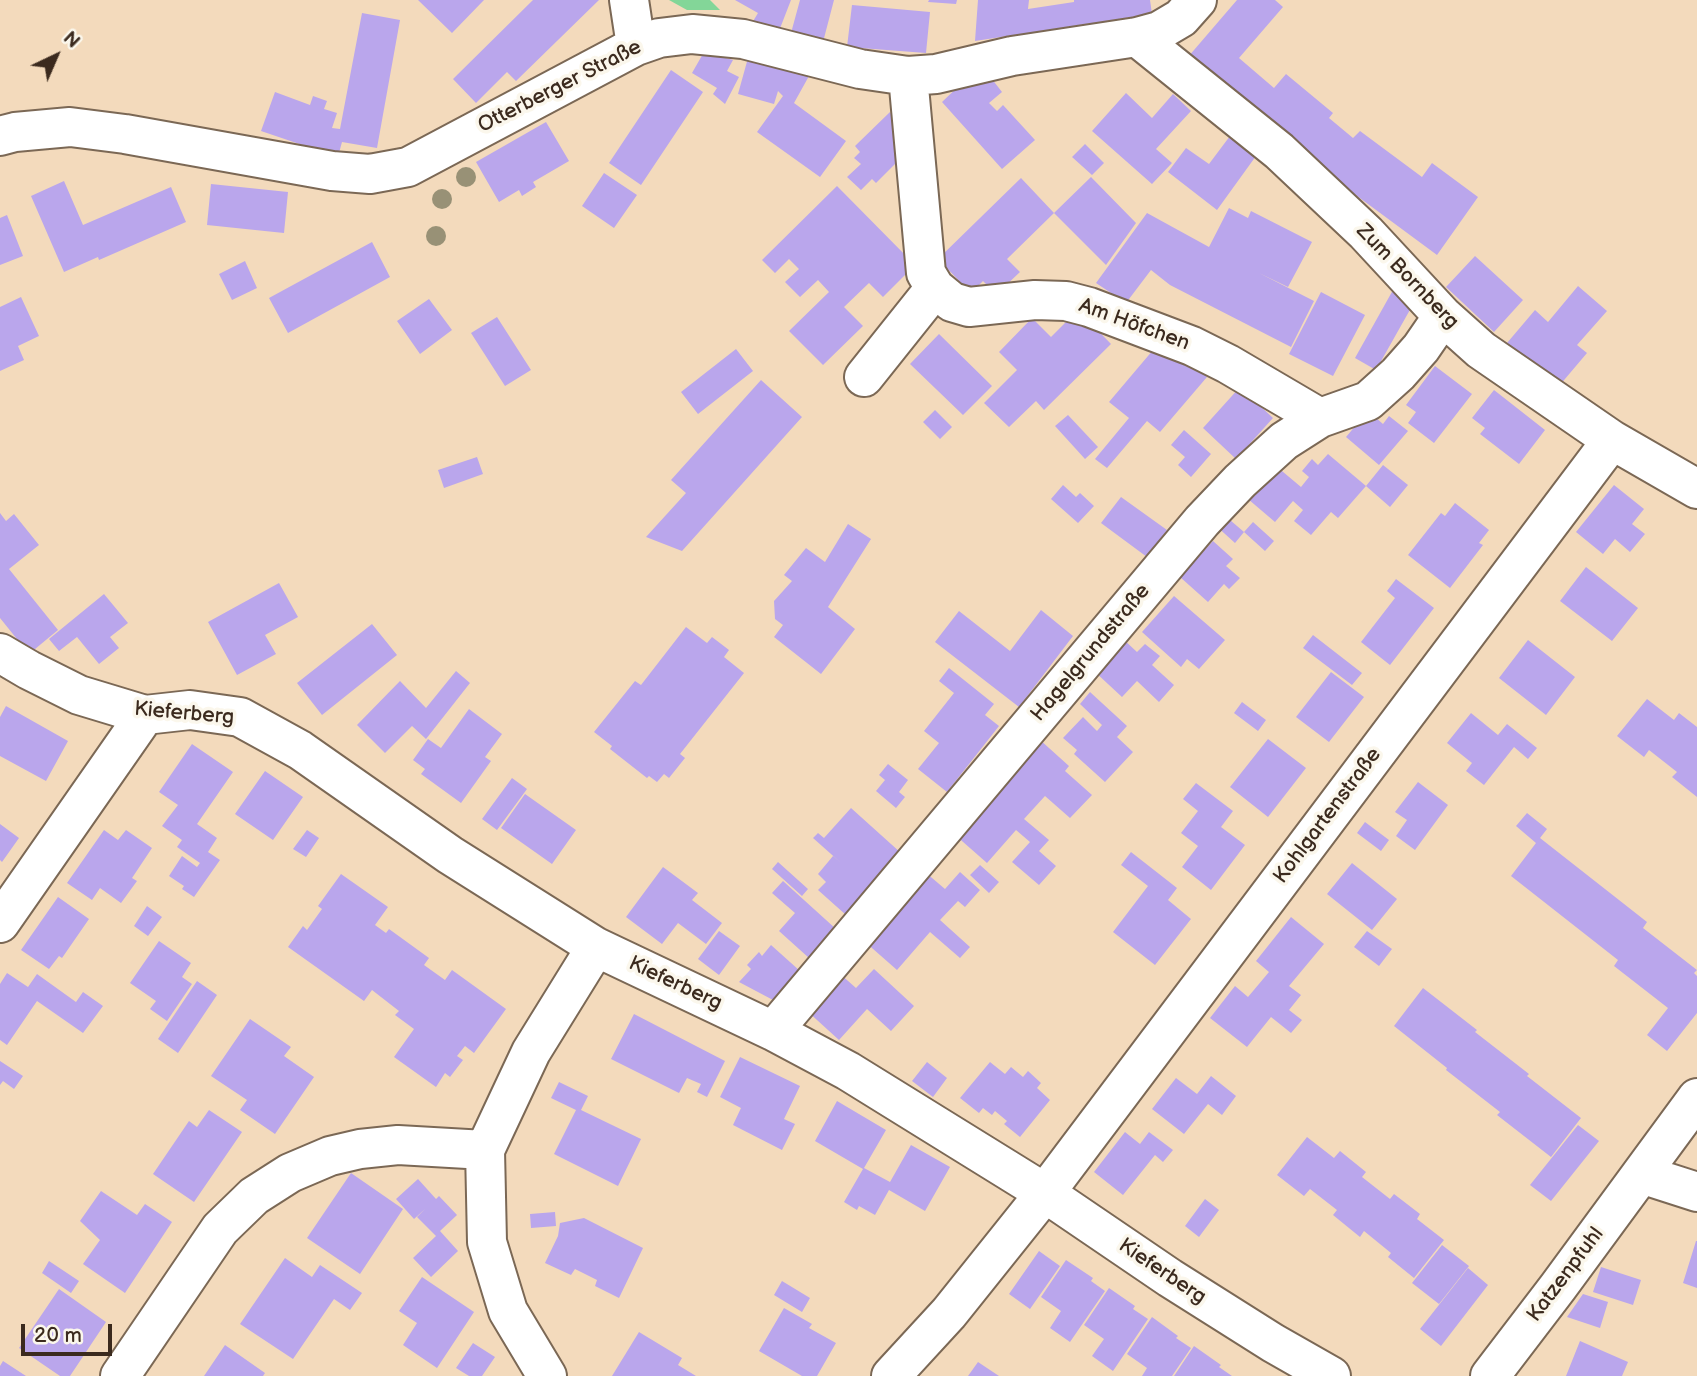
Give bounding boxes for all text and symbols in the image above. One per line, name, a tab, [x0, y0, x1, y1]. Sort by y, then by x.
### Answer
north arrow	[21, 21, 91, 91]
text: N	[58, 27, 84, 54]
street label: Otterberger Straße	[474, 35, 646, 139]
street label: Zum Bornberg	[1350, 219, 1464, 335]
street label: Am Höfchen	[1075, 293, 1193, 357]
street label: Hagelgrundstraße	[1026, 579, 1156, 727]
street label: Kieferberg	[133, 697, 235, 731]
street label: Kohlgartenstraße	[1269, 743, 1387, 889]
street label: Kieferberg	[624, 951, 726, 1017]
street label: Katzenpfuhl	[1522, 1223, 1610, 1327]
street label: Kieferberg	[1113, 1234, 1211, 1310]
scale bar	[24, 1310, 116, 1354]
text: 20 m	[34, 1323, 82, 1348]

